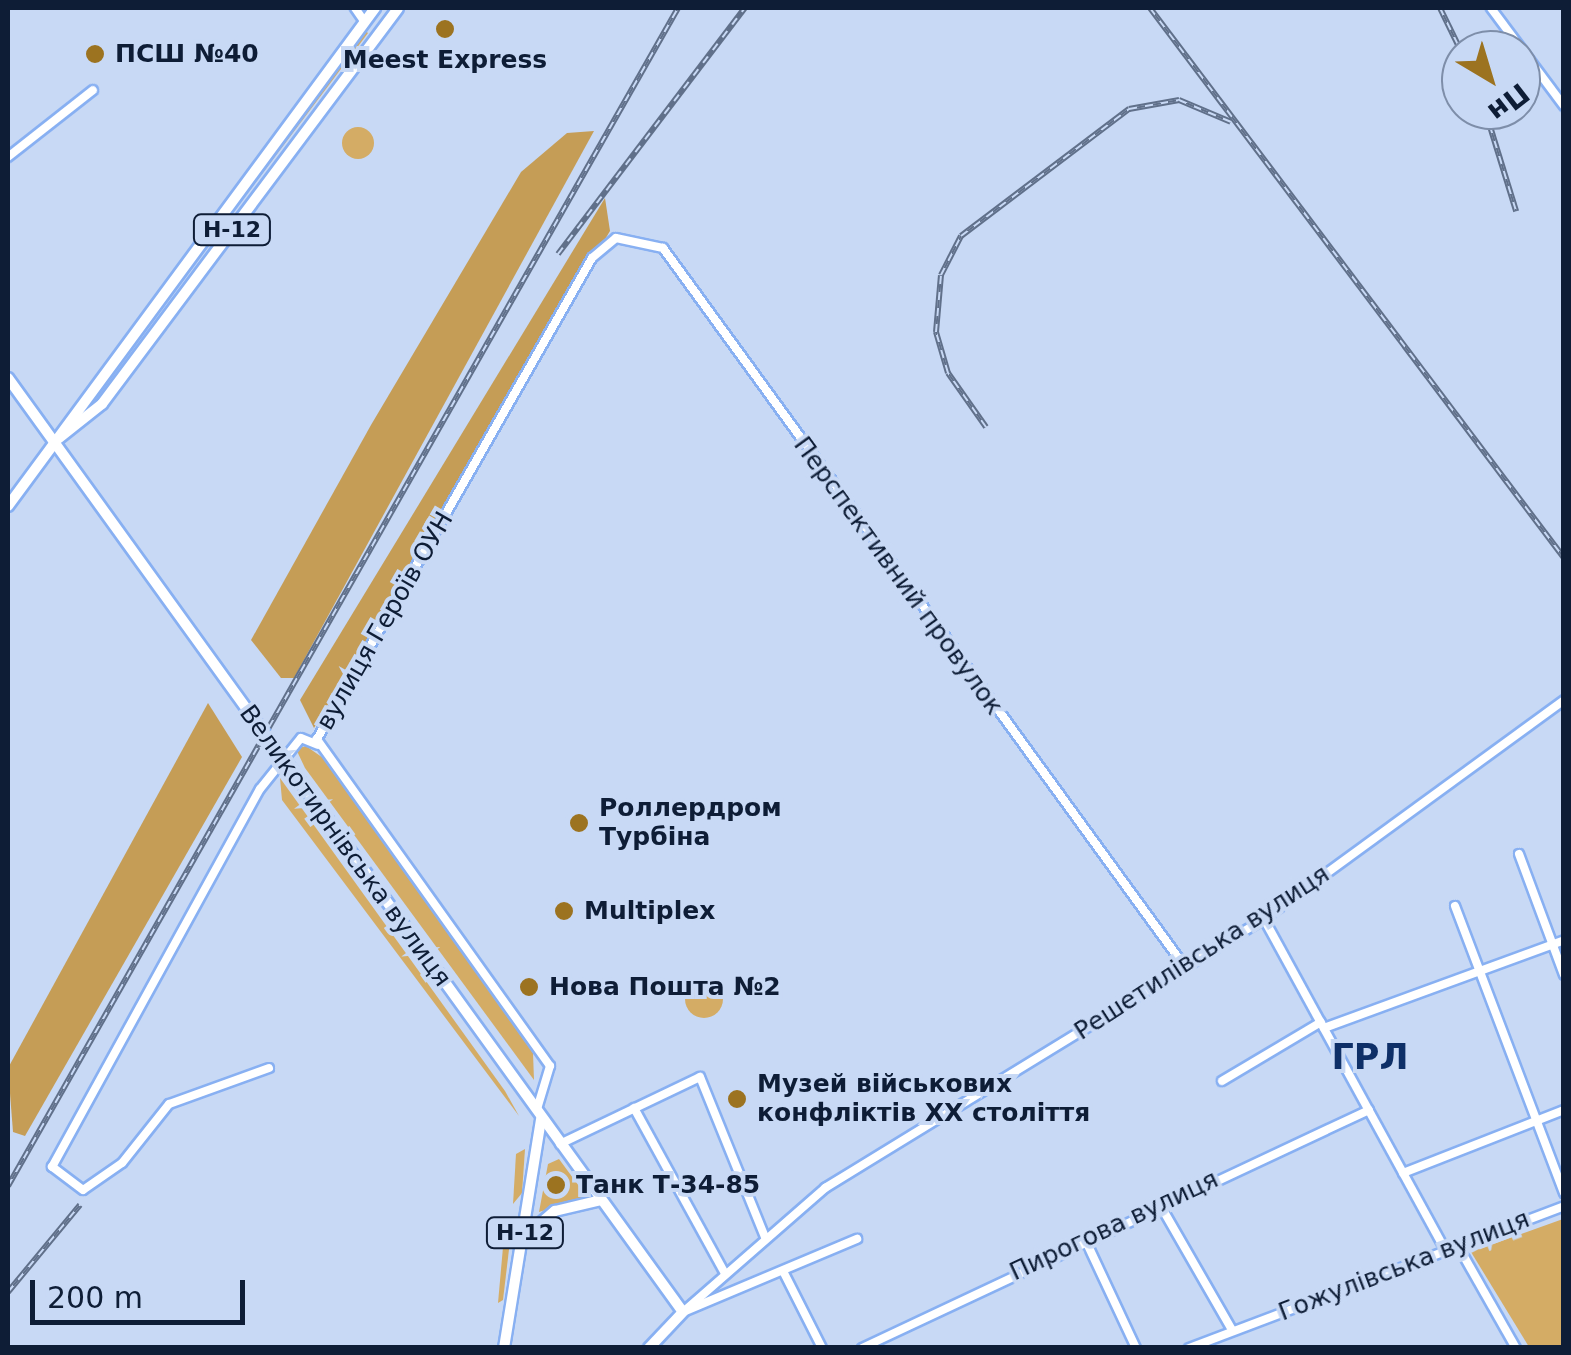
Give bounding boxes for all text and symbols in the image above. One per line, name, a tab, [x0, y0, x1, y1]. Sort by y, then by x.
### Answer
marker: Meest Express	[434, 18, 456, 40]
north arrow	[1441, 30, 1541, 130]
place label: ПСШ №40	[115, 39, 259, 69]
marker: ПСШ №40	[84, 43, 106, 65]
place label: Meest Express	[343, 45, 547, 75]
text: Пн	[1482, 76, 1536, 129]
road number: Н-12	[192, 213, 272, 247]
street label: Перспективний провулок	[787, 431, 1009, 721]
street label: вулиця Героїв ОУН	[310, 507, 460, 735]
street label: Великотирнівська вулиця	[233, 699, 457, 993]
place label: Роллердром Турбіна	[599, 794, 782, 853]
marker: Роллердром Турбіна	[568, 812, 590, 834]
street label: Решетилівська вулиця	[1069, 859, 1335, 1047]
place label: Multiplex	[584, 896, 715, 926]
marker: Multiplex	[553, 900, 575, 922]
place label: Нова Пошта №2	[549, 972, 781, 1002]
marker: Нова Пошта №2	[518, 976, 540, 998]
district label: ГРЛ	[1331, 1036, 1409, 1078]
place label: Музей військових конфліктів ХХ століття	[757, 1070, 1090, 1129]
marker: Музей військових конфліктів ХХ століття	[726, 1088, 748, 1110]
street label: Пирогова вулиця	[1005, 1165, 1223, 1287]
place label: Танк Т-34-85	[576, 1170, 760, 1200]
marker: Танк Т-34-85	[545, 1174, 567, 1196]
street label: Гожулівська вулиця	[1274, 1204, 1534, 1328]
road number: Н-12	[485, 1216, 565, 1250]
scale bar	[35, 1260, 250, 1322]
text: 200 m	[47, 1280, 143, 1315]

